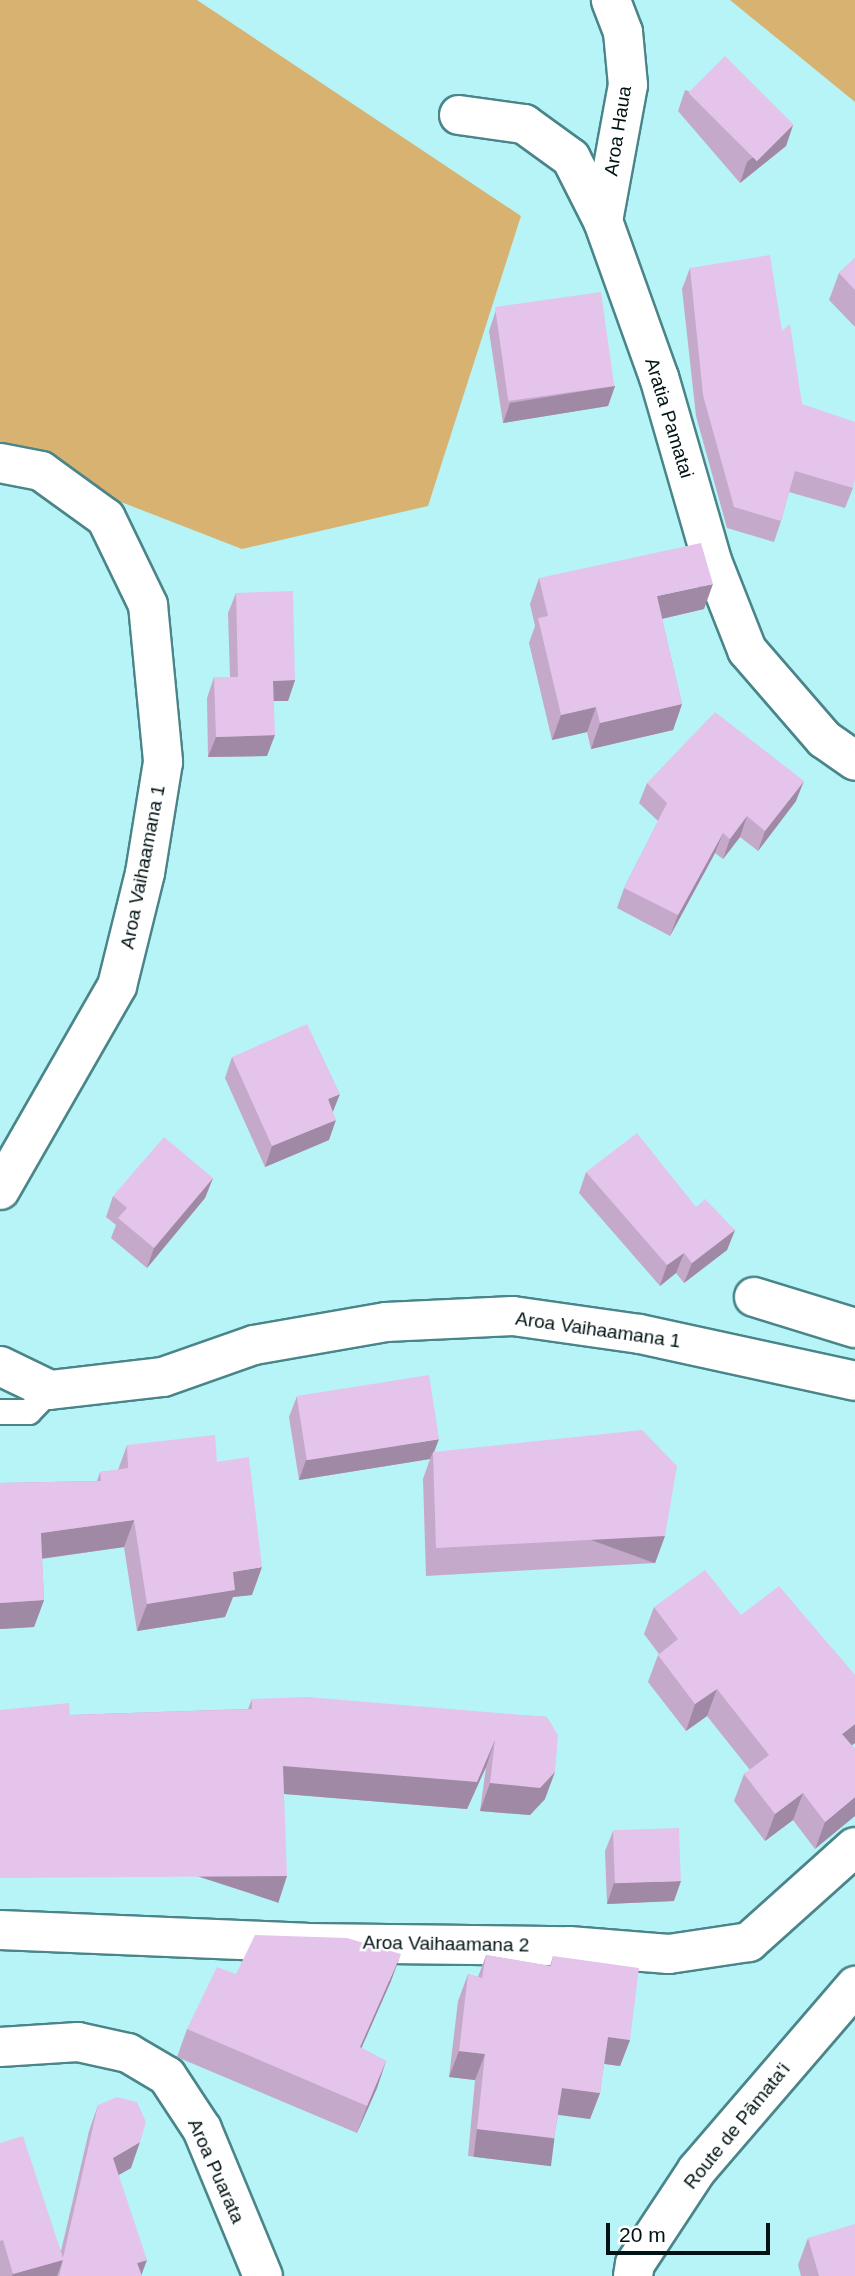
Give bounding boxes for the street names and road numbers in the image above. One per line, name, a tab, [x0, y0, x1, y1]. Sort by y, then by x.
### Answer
street label: Aroa Haua	[600, 84, 636, 178]
street label: Aratia Pamatai	[640, 355, 698, 481]
street label: Aroa Vaihaamana 1	[116, 783, 170, 951]
street label: Aroa Vaihaamana 1	[514, 1307, 682, 1353]
street label: Aroa Vaihaamana 2	[363, 1931, 529, 1957]
street label: Route de Pāmata'i	[679, 2058, 795, 2194]
street label: Aroa Puarata	[183, 2115, 249, 2227]

